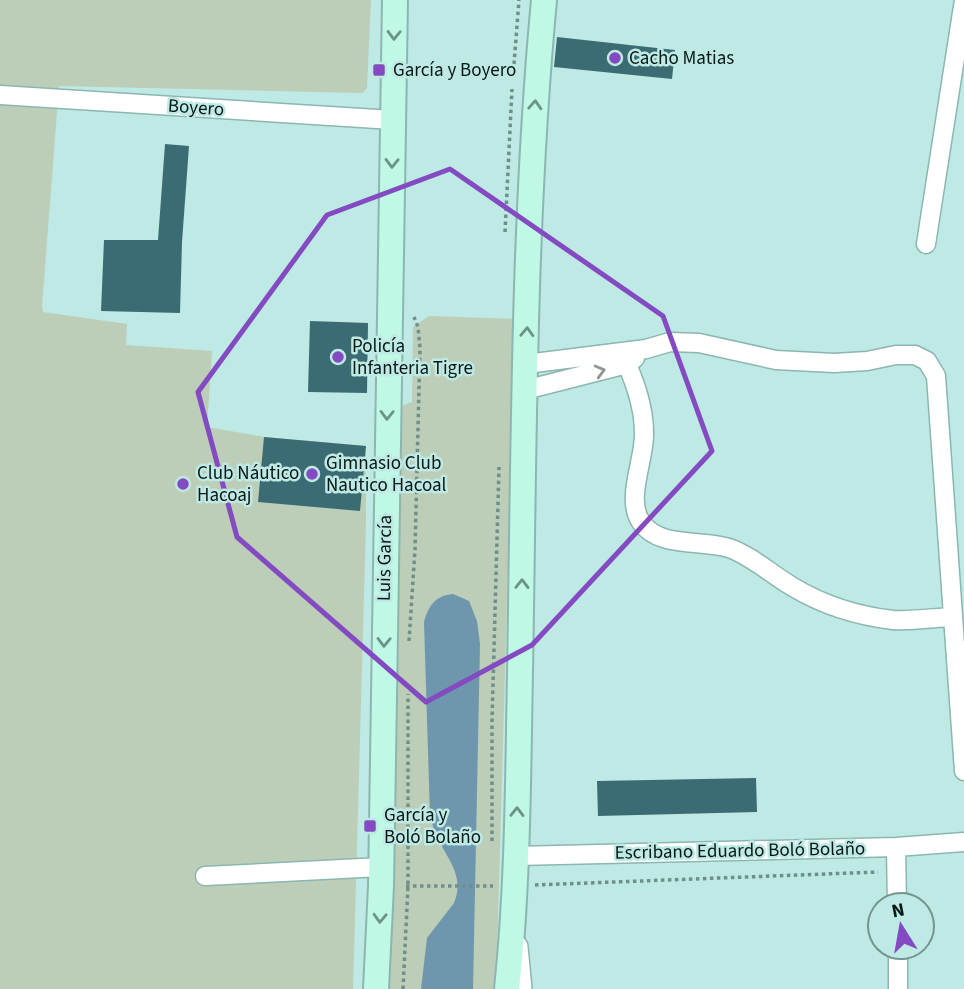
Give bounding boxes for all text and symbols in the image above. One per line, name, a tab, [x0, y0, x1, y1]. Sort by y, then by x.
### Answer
one-way arrow	[387, 30, 402, 41]
place label: Cacho Matias	[629, 45, 734, 72]
marker: Cacho Matias	[607, 50, 623, 66]
place label: García y Boyero	[393, 57, 516, 84]
marker: García y Boyero	[371, 62, 387, 78]
street label: Boyero	[167, 93, 225, 123]
one-way arrow	[527, 99, 542, 110]
one-way arrow	[384, 157, 399, 168]
one-way arrow	[520, 327, 535, 338]
place label: Policía Infanteria Tigre	[352, 333, 473, 382]
marker: Policía Infanteria Tigre	[330, 349, 346, 365]
one-way arrow	[594, 365, 606, 379]
one-way arrow	[380, 409, 395, 420]
place label: Gimnasio Club Nautico Hacoal	[326, 450, 446, 499]
place label: Club Náutico Hacoaj	[197, 460, 299, 509]
marker: Gimnasio Club Nautico Hacoal	[304, 466, 320, 482]
marker: Club Náutico Hacoaj	[175, 476, 191, 492]
street label: Luis García	[371, 515, 399, 601]
one-way arrow	[514, 579, 529, 590]
one-way arrow	[376, 637, 392, 648]
place label: García y Boló Bolaño	[384, 802, 481, 851]
one-way arrow	[509, 806, 525, 817]
marker: García y Boló Bolaño	[362, 818, 378, 834]
street label: Escribano Eduardo Boló Bolaño	[615, 835, 865, 867]
north arrow	[866, 891, 936, 961]
text: N	[889, 896, 907, 925]
one-way arrow	[372, 913, 387, 924]

